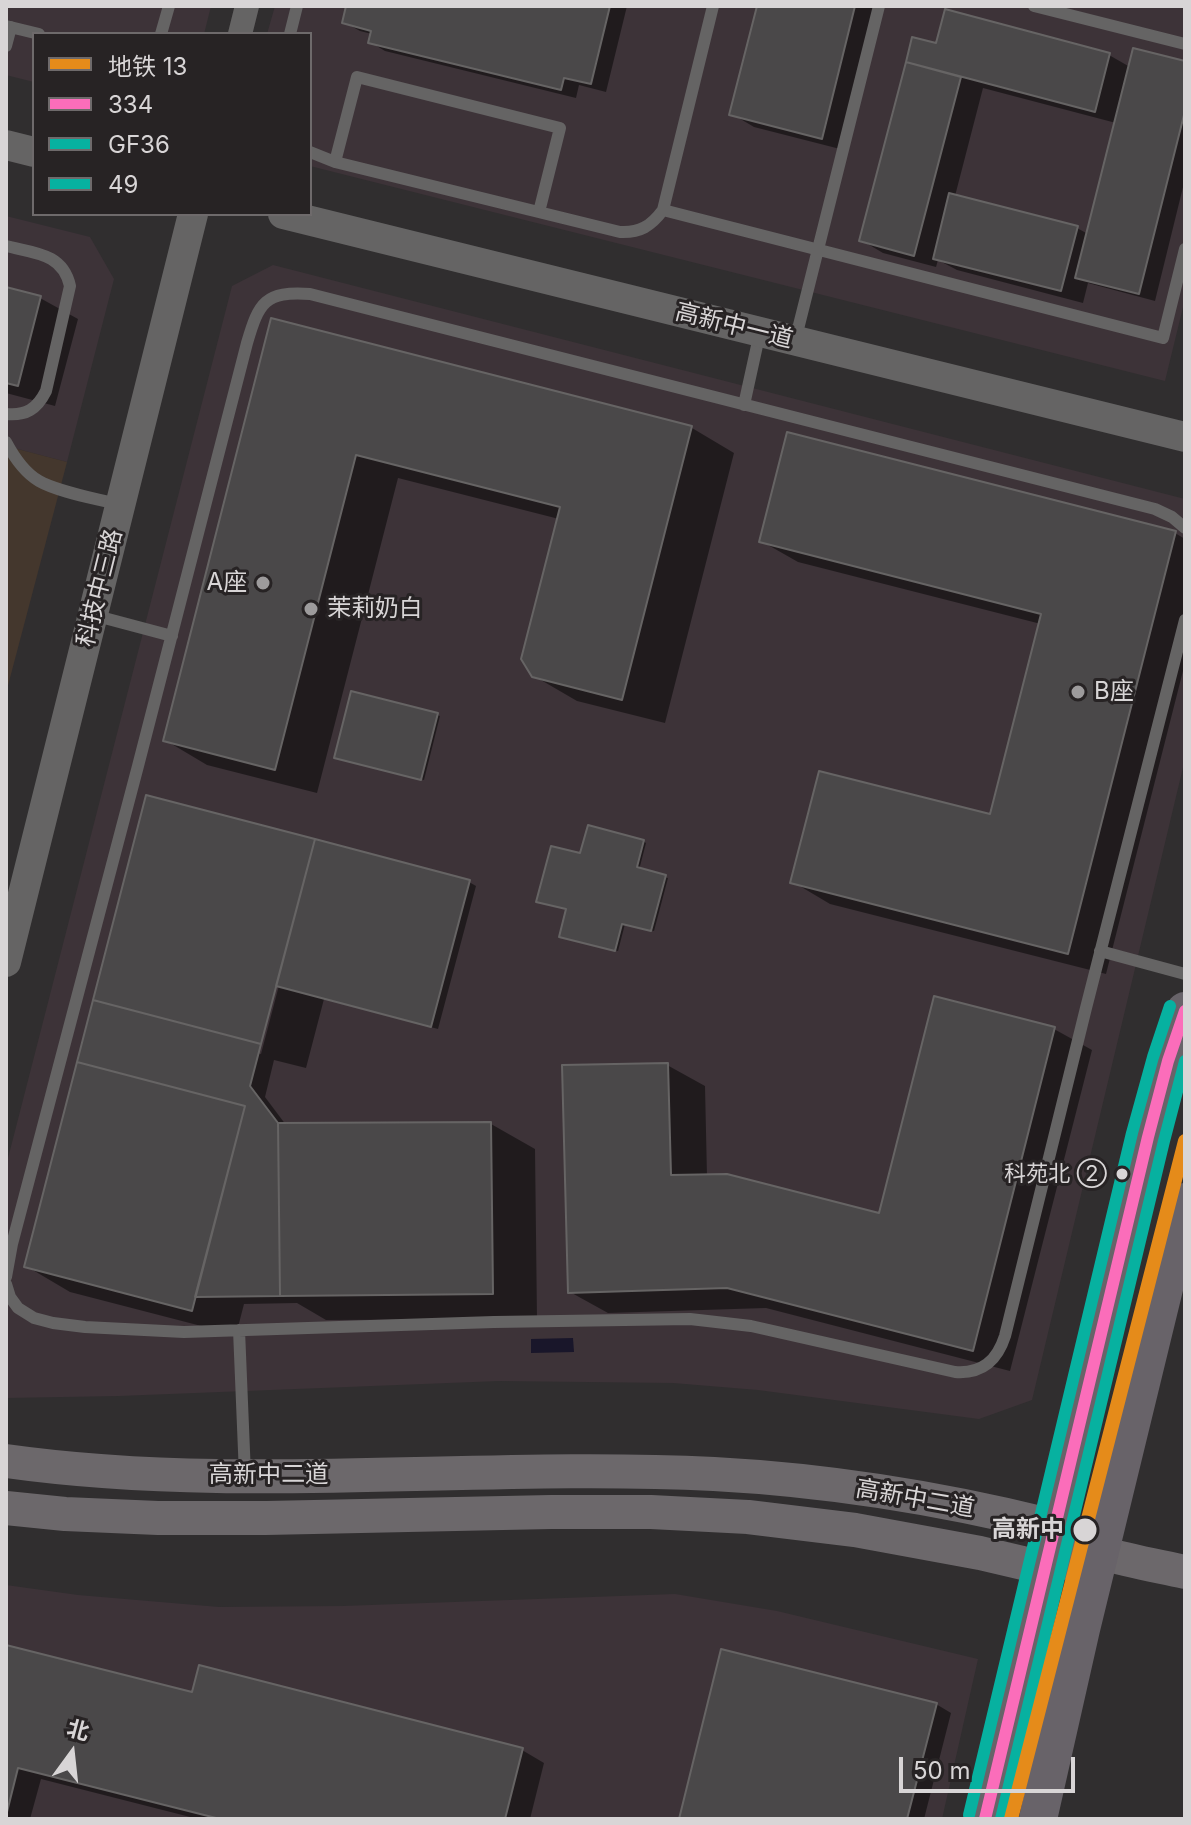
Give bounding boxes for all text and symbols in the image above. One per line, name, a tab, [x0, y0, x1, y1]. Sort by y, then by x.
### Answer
legend	[32, 32, 312, 216]
text: 地铁 13	[108, 52, 187, 81]
text: 334	[108, 90, 153, 119]
text: GF36	[108, 130, 170, 159]
text: 49	[108, 170, 138, 199]
street label: 高新中一道	[672, 298, 796, 354]
street label: 科技中三路	[72, 526, 128, 650]
place label: A座	[206, 569, 247, 597]
marker: A座	[254, 574, 272, 592]
place label: 茉莉奶白	[327, 595, 423, 623]
marker: 茉莉奶白	[302, 600, 320, 618]
place label: B座	[1094, 678, 1134, 706]
marker: B座	[1069, 683, 1087, 701]
place label: 科苑北 ②	[1004, 1161, 1107, 1187]
marker: 科苑北 ②	[1114, 1166, 1130, 1182]
street label: 高新中二道	[209, 1461, 329, 1489]
street label: 高新中二道	[853, 1474, 977, 1524]
place label: 高新中	[992, 1516, 1064, 1544]
marker: 高新中	[1071, 1516, 1099, 1544]
north arrow	[32, 1713, 112, 1793]
text: 北	[64, 1714, 92, 1745]
scale bar	[903, 1741, 1079, 1791]
text: 50 m	[913, 1756, 971, 1785]

